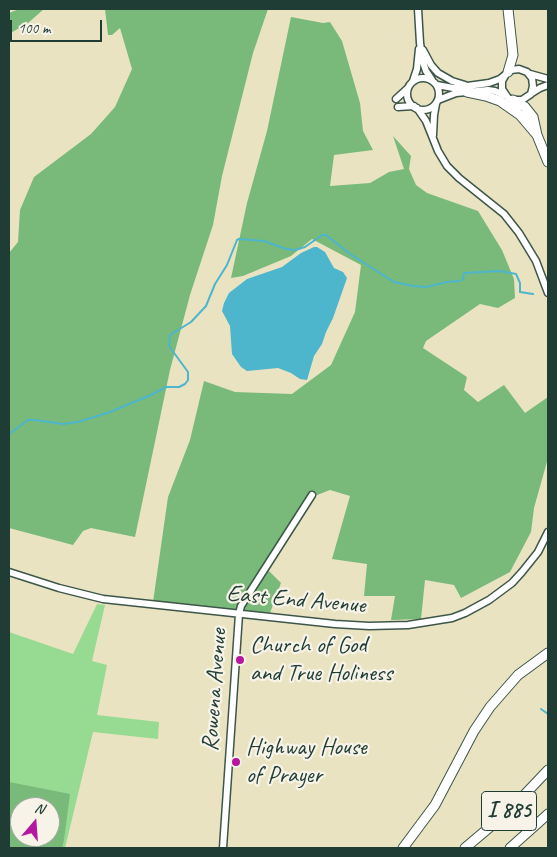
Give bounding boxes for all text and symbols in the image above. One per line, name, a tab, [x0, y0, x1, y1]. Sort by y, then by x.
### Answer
scale bar	[12, 10, 105, 42]
text: 100 m	[18, 19, 50, 38]
street label: East End Avenue	[226, 580, 366, 620]
street label: Rowena Avenue	[196, 628, 234, 752]
place label: Church of God and True Holiness	[250, 632, 392, 688]
marker: Church of God and True Holiness	[234, 654, 246, 666]
place label: Highway House of Prayer	[246, 734, 367, 790]
marker: Highway House of Prayer	[230, 756, 242, 768]
road number: I 885	[482, 791, 536, 830]
north arrow	[10, 797, 60, 847]
text: N	[33, 799, 46, 818]

